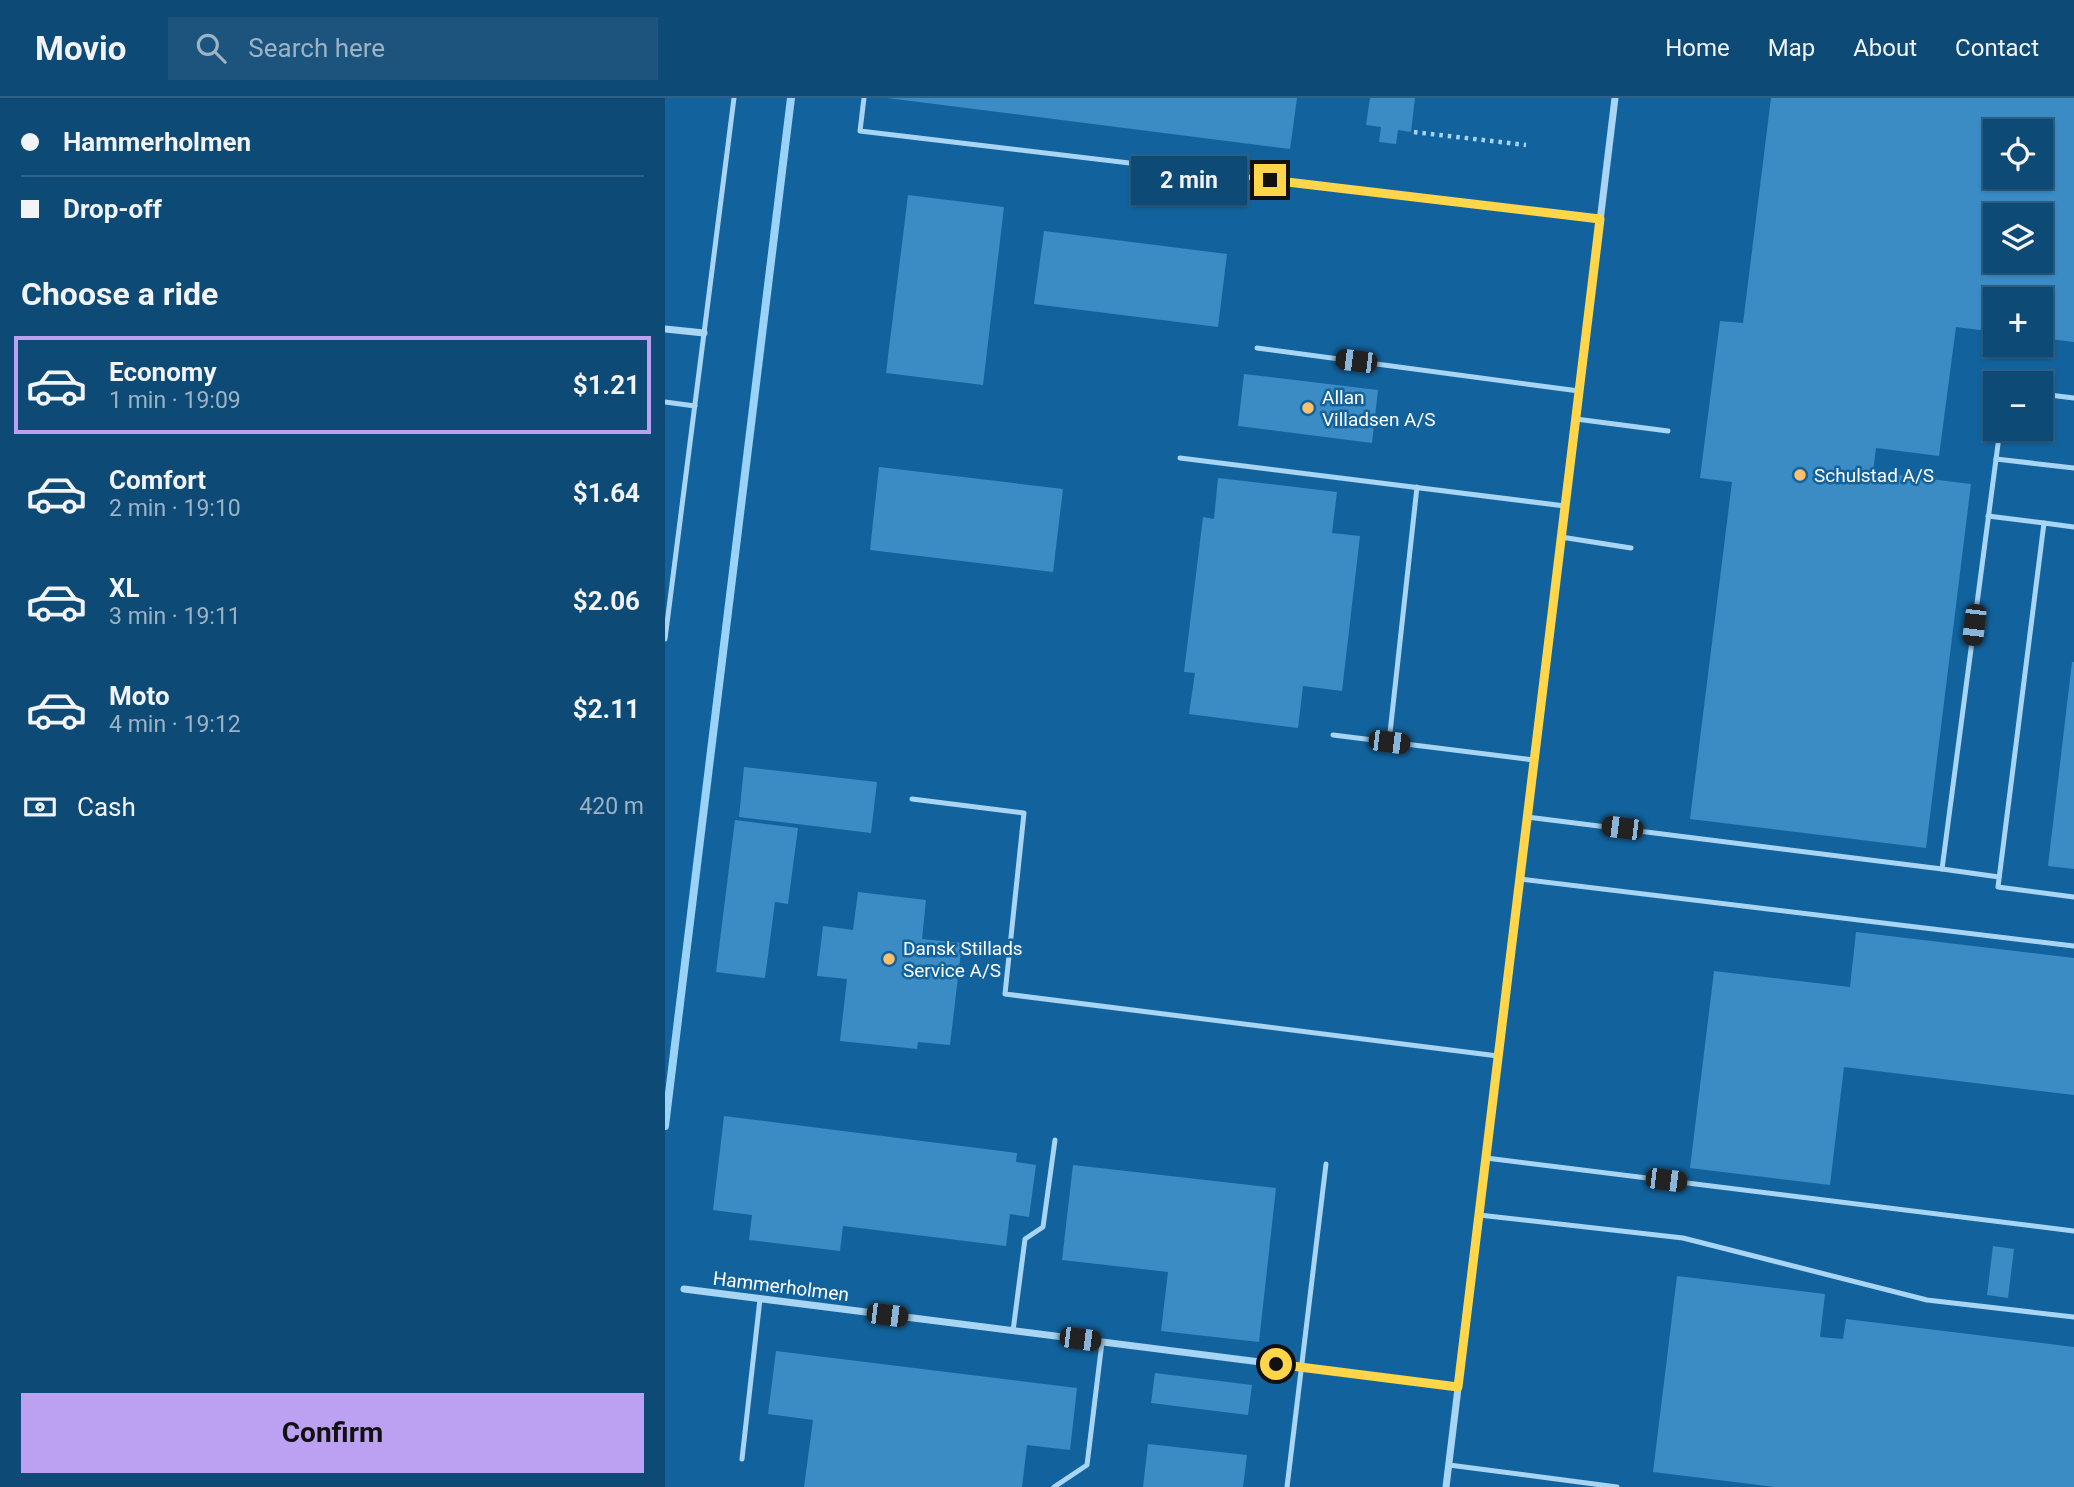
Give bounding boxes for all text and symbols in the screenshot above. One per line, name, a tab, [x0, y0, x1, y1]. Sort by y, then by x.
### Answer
search box	[168, 17, 658, 80]
text: Movio	[35, 29, 126, 68]
icon: search	[192, 29, 230, 67]
text: Search here	[248, 33, 385, 63]
text: Home	[1665, 34, 1730, 62]
text: Map	[1768, 34, 1815, 62]
text: About	[1853, 34, 1917, 62]
text: Contact	[1955, 34, 2039, 62]
map controls	[1983, 119, 2053, 441]
button: locate	[1983, 119, 2053, 189]
text: Hammerholmen	[63, 127, 251, 157]
callout: 2 min	[1130, 155, 1245, 204]
route end	[1254, 164, 1286, 196]
text: 2 min	[1160, 167, 1218, 194]
text: Drop-off	[63, 194, 162, 224]
button: layers	[1983, 203, 2053, 273]
text: Choose a ride	[21, 275, 218, 313]
button: +	[1983, 287, 2053, 357]
car	[1334, 348, 1379, 374]
icon: car	[25, 354, 88, 417]
text: Economy	[109, 357, 216, 387]
text: $1.21	[573, 370, 640, 400]
button: −	[1983, 371, 2053, 441]
place label: Allan Villadsen A/S	[1322, 386, 1436, 431]
text: 1 min · 19:09	[109, 387, 241, 414]
marker: Allan Villadsen A/S	[1300, 400, 1316, 416]
icon: car	[25, 462, 88, 525]
place label: Schulstad A/S	[1814, 464, 1934, 487]
text: Comfort	[109, 465, 206, 495]
marker: Schulstad A/S	[1792, 467, 1808, 483]
text: $1.64	[573, 478, 640, 508]
text: 2 min · 19:10	[109, 495, 241, 522]
icon: car	[25, 570, 88, 633]
text: XL	[109, 573, 140, 603]
text: $2.06	[573, 586, 640, 616]
text: 3 min · 19:11	[109, 603, 241, 630]
car	[1962, 603, 1987, 647]
icon: car	[25, 678, 88, 741]
text: Moto	[109, 681, 170, 711]
text: $2.11	[573, 694, 640, 724]
text: 4 min · 19:12	[109, 711, 241, 738]
car	[1367, 729, 1412, 755]
icon: cash	[21, 788, 59, 826]
text: Cash	[77, 792, 136, 822]
text: 420 m	[579, 793, 644, 820]
car	[1600, 815, 1645, 841]
place label: Dansk Stillads Service A/S	[903, 937, 1023, 982]
marker: Dansk Stillads Service A/S	[881, 951, 897, 967]
car	[1644, 1167, 1689, 1193]
street label: Hammerholmen	[712, 1267, 850, 1306]
car	[865, 1302, 910, 1328]
car	[1058, 1326, 1103, 1352]
route start	[1260, 1348, 1292, 1380]
button: Confirm	[21, 1393, 644, 1473]

